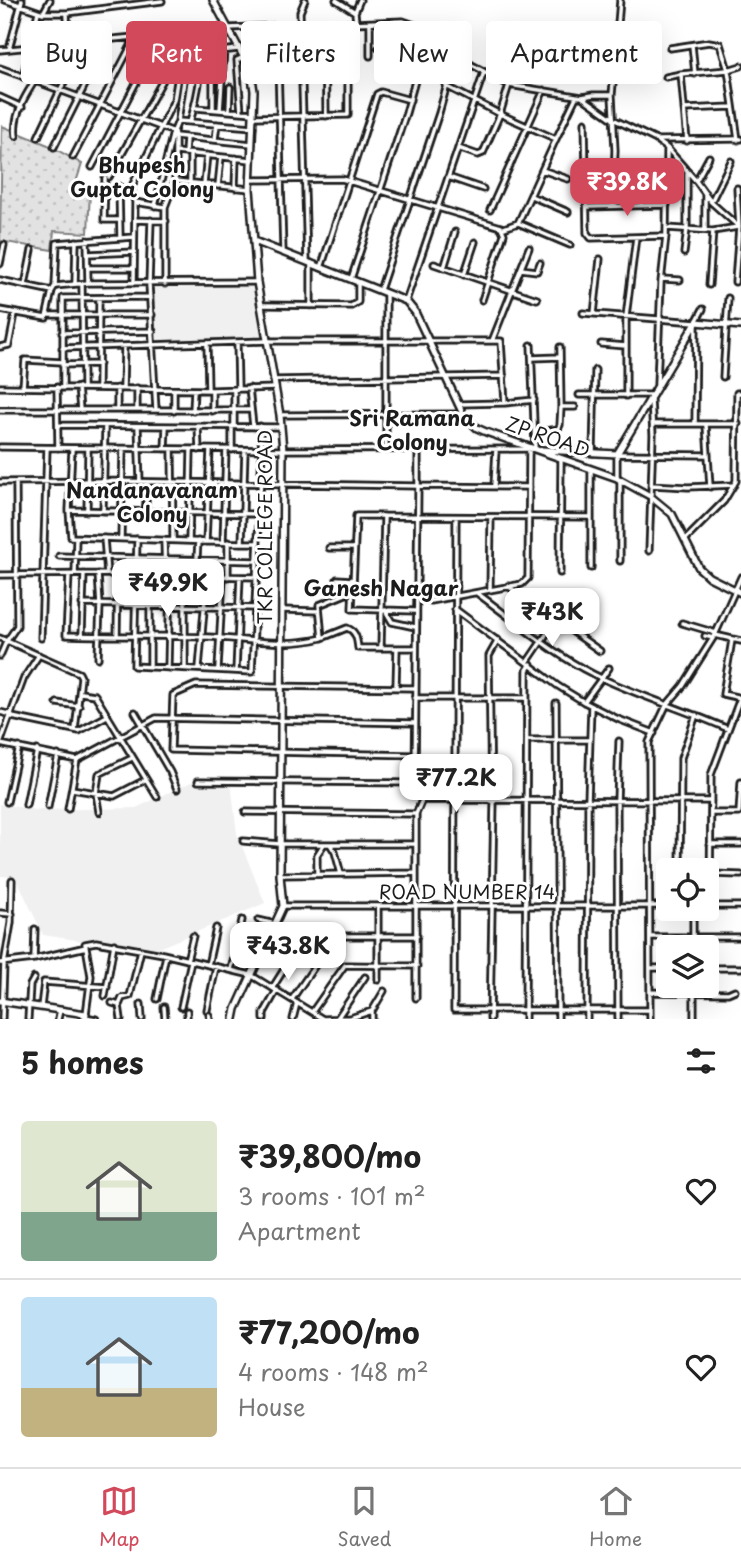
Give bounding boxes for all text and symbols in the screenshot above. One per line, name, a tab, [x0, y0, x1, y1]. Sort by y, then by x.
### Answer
chip: Buy	[21, 21, 112, 84]
chip: Rent	[126, 21, 227, 84]
chip: Filters	[241, 21, 360, 84]
chip: New	[374, 21, 472, 84]
chip: Apartment	[486, 21, 662, 84]
district label: Bhupesh Gupta Colony	[70, 148, 214, 204]
pin: ₹39.8K	[570, 158, 684, 218]
text: ₹39.8K	[586, 163, 668, 198]
district label: Sri Ramana Colony	[349, 401, 475, 457]
street label: ZP ROAD	[502, 409, 594, 464]
street label: TKR COLLEGE ROAD	[250, 430, 278, 624]
district label: Nandanavanam Colony	[66, 473, 238, 529]
pin: ₹49.9K	[111, 560, 225, 619]
text: ₹49.9K	[128, 564, 208, 599]
district label: Ganesh Nagar	[303, 571, 459, 603]
pin: ₹43K	[511, 588, 593, 648]
text: ₹43K	[521, 593, 583, 628]
pin: ₹77.2K	[399, 754, 513, 814]
text: ₹77.2K	[415, 759, 497, 794]
map controls	[656, 858, 719, 998]
button: locate	[656, 858, 719, 921]
street label: ROAD NUMBER 14	[379, 877, 555, 905]
pin: ₹43.8K	[231, 922, 345, 982]
text: ₹43.8K	[246, 927, 330, 962]
button: layers	[656, 935, 719, 998]
text: 5 homes	[21, 1039, 144, 1084]
icon: filters	[682, 1042, 720, 1080]
text: ₹39,800/mo	[238, 1133, 421, 1178]
icon: home	[77, 1149, 161, 1233]
icon: heart	[682, 1172, 720, 1210]
text: 3 rooms · 101 m²	[238, 1178, 426, 1213]
text: Apartment	[238, 1213, 361, 1248]
text: ₹77,200/mo	[238, 1309, 420, 1354]
icon: home	[77, 1325, 161, 1409]
icon: heart	[682, 1348, 720, 1386]
text: 4 rooms · 148 m²	[238, 1354, 429, 1389]
text: House	[238, 1389, 305, 1424]
tab: Map	[99, 1482, 140, 1552]
tab: Saved	[337, 1482, 391, 1552]
tab: Home	[589, 1482, 642, 1552]

